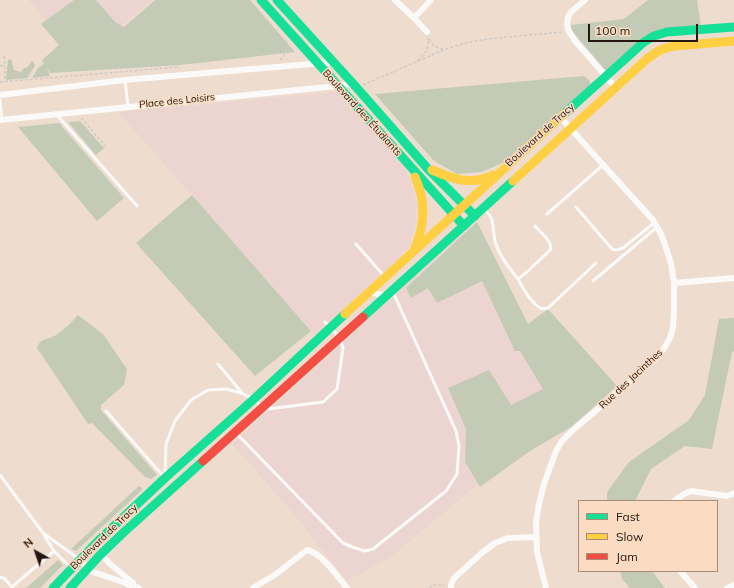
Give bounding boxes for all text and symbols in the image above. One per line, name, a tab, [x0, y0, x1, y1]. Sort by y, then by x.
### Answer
scale bar	[590, 16, 700, 42]
text: 100 m	[595, 23, 630, 38]
street label: Boulevard des Étudiants	[320, 67, 404, 159]
street label: Place des Loisirs	[138, 91, 216, 111]
street label: Boulevard de Tracy	[503, 101, 577, 169]
street label: Rue des Jacinthes	[597, 347, 665, 411]
legend	[578, 500, 718, 572]
street label: Boulevard de Tracy	[68, 502, 140, 572]
text: Fast	[616, 509, 640, 524]
text: Slow	[616, 529, 644, 544]
north arrow	[16, 532, 56, 572]
text: N	[21, 535, 36, 551]
text: Jam	[616, 549, 638, 564]

